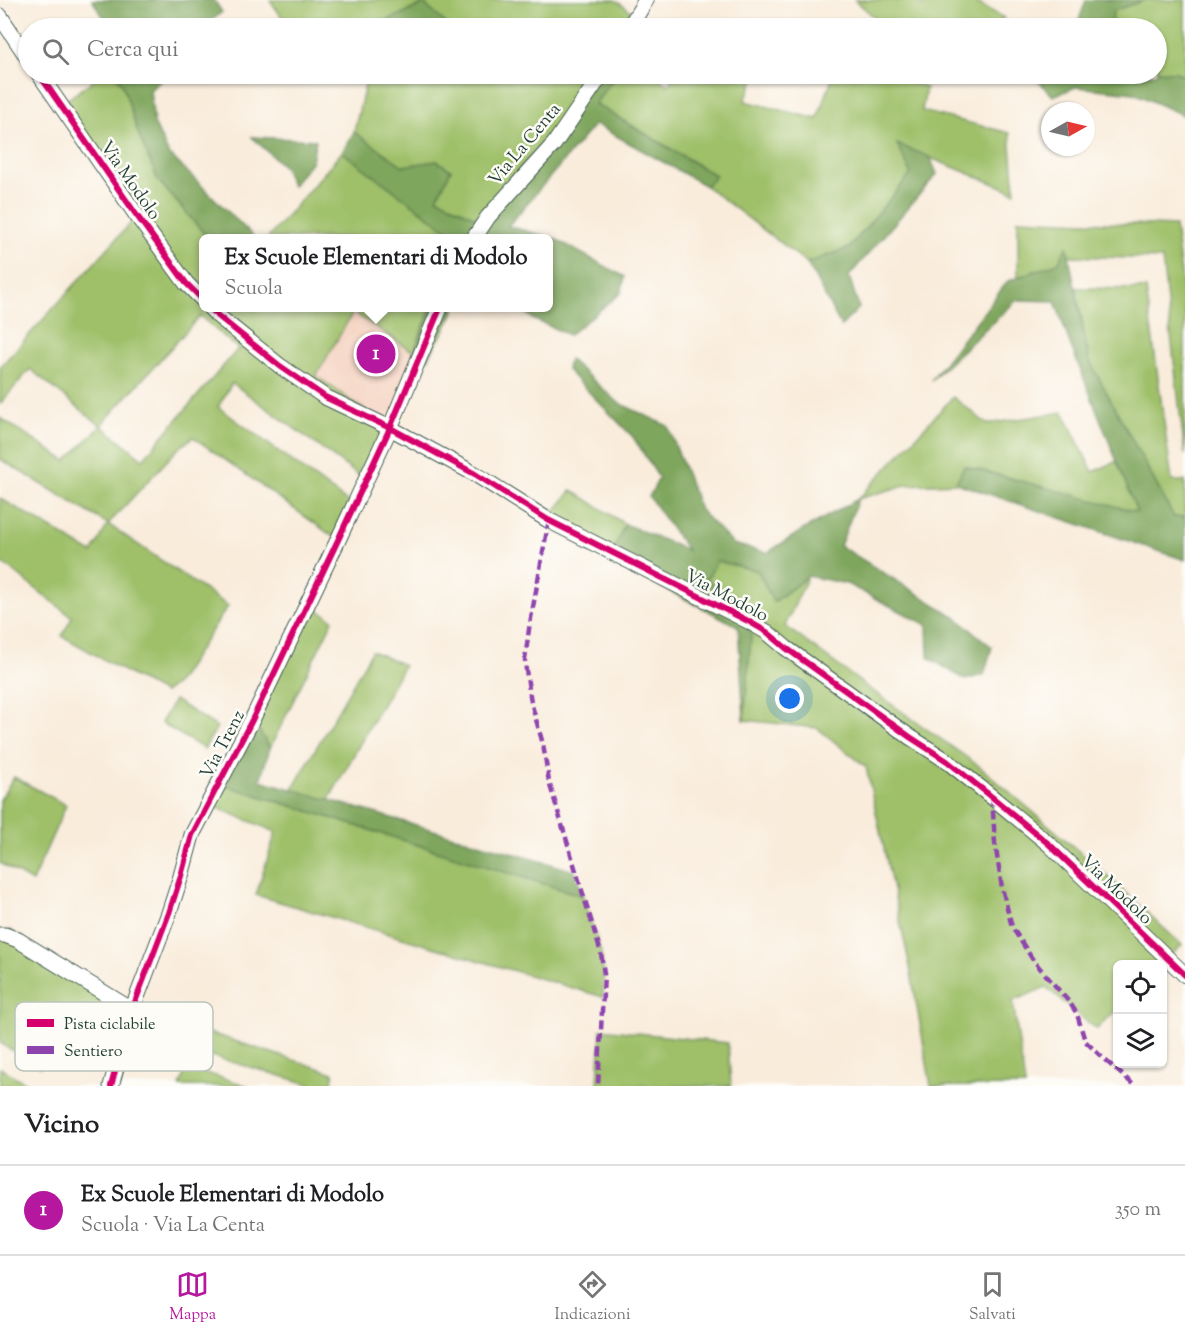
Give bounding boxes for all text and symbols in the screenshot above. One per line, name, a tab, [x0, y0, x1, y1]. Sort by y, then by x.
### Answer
search box	[18, 18, 1167, 84]
icon: search	[39, 35, 72, 68]
text: Cerca qui	[87, 35, 178, 67]
street label: Via La Centa	[483, 98, 568, 192]
north arrow	[1041, 102, 1095, 156]
street label: Via Modolo	[93, 136, 166, 226]
popup	[199, 234, 553, 312]
text: Ex Scuole Elementari di Modolo	[225, 243, 527, 275]
text: Scuola	[225, 275, 283, 304]
pin: 1	[356, 332, 395, 376]
street label: Via Modolo	[680, 564, 773, 630]
your location	[775, 684, 804, 713]
street label: Via Trenz	[195, 706, 253, 784]
street label: Via Modolo	[1074, 849, 1158, 932]
map controls	[1113, 960, 1167, 1068]
button: locate	[1113, 960, 1167, 1014]
legend	[15, 1002, 213, 1071]
text: Pista ciclabile	[64, 1014, 155, 1037]
button: layers	[1113, 1014, 1167, 1068]
text: Sentiero	[64, 1041, 123, 1064]
text: Vicino	[24, 1107, 99, 1144]
text: Ex Scuole Elementari di Modolo	[81, 1180, 384, 1212]
text: 1	[40, 1196, 47, 1225]
text: 350 m	[1115, 1196, 1161, 1225]
text: Scuola · Via La Centa	[81, 1212, 265, 1241]
tab: Mappa	[169, 1268, 216, 1327]
tab: Indicazioni	[555, 1268, 630, 1327]
tab: Salvati	[969, 1268, 1016, 1327]

